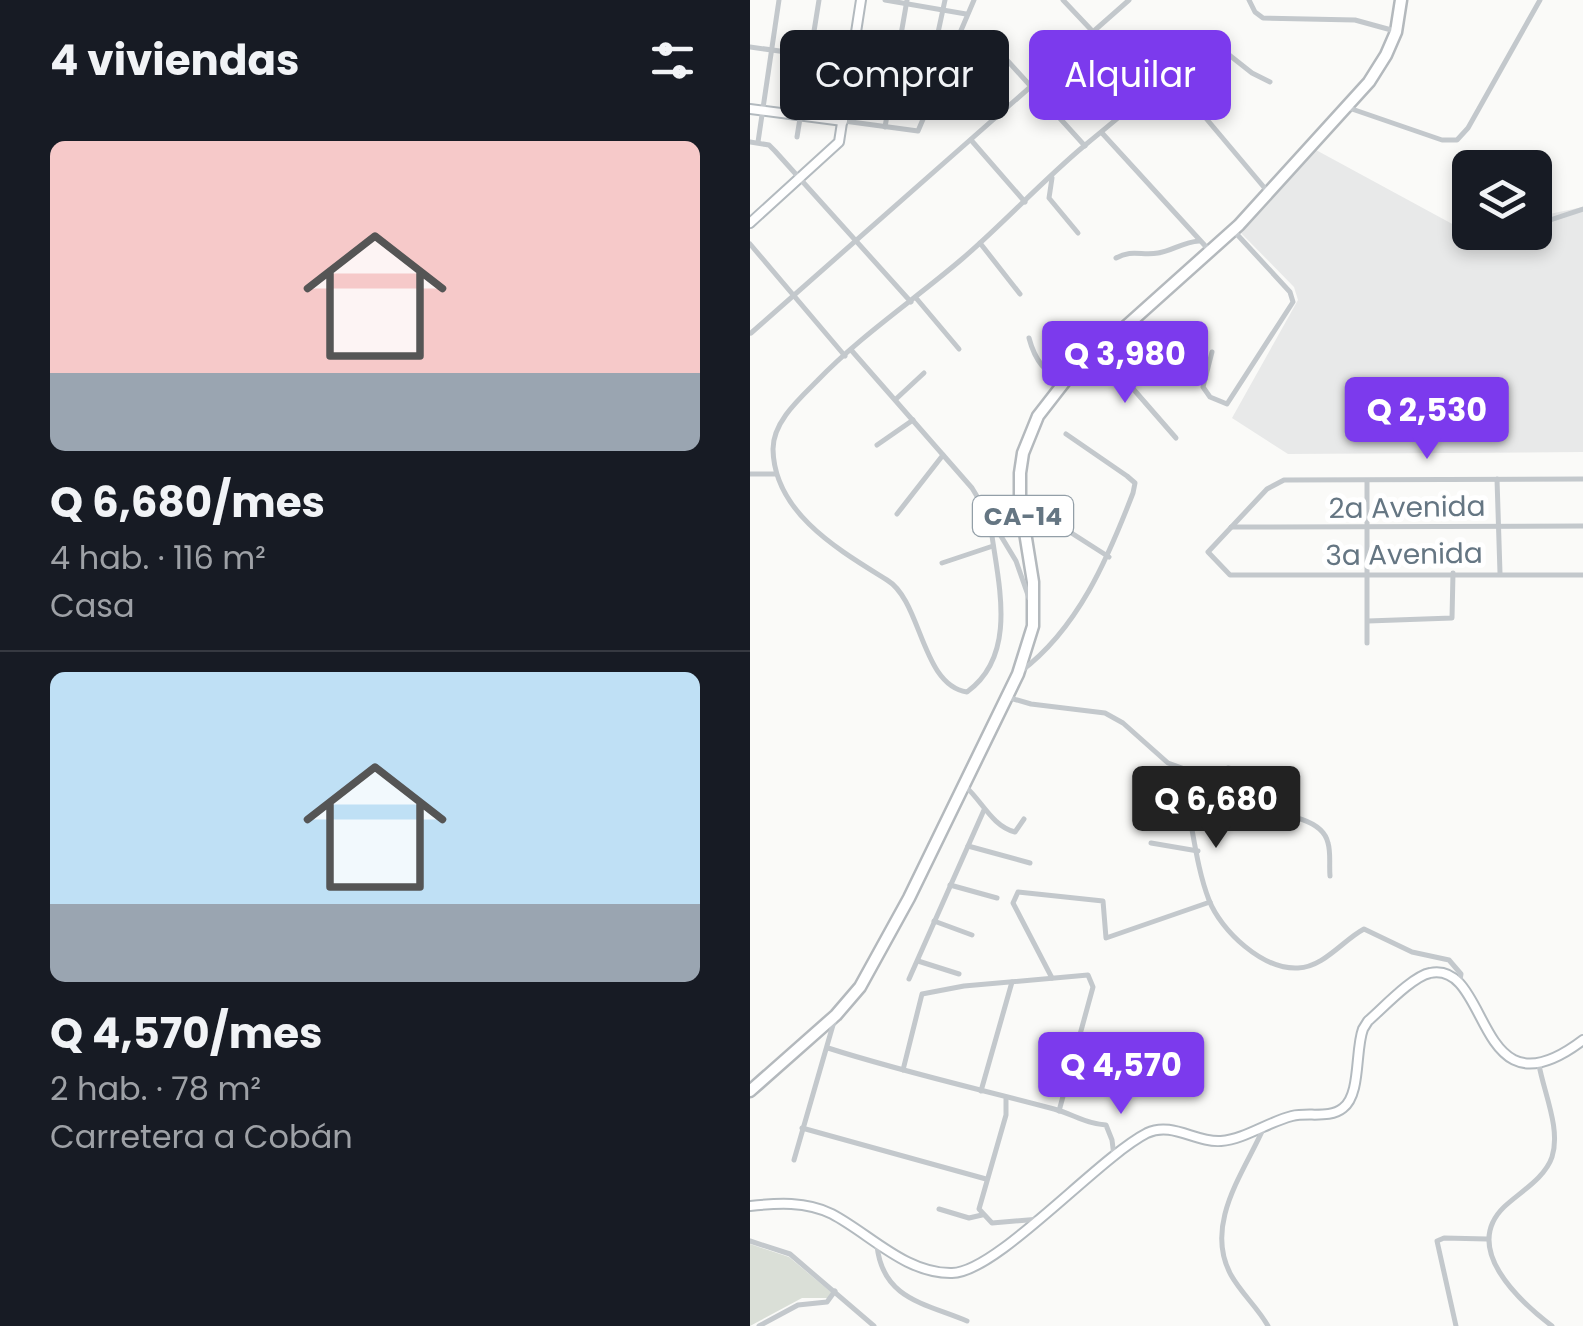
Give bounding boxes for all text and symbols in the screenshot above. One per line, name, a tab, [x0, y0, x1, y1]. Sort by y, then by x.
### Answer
chip: Comprar	[780, 30, 1009, 120]
chip: Alquilar	[1029, 30, 1231, 120]
text: 4 viviendas	[50, 31, 299, 90]
icon: filters	[645, 33, 700, 88]
map controls	[1452, 150, 1552, 250]
button: layers	[1452, 150, 1552, 250]
icon: home	[285, 206, 465, 386]
pin: Q 3,980	[1033, 321, 1217, 406]
text: Q 3,980	[1064, 331, 1186, 376]
pin: Q 2,530	[1335, 377, 1519, 462]
text: Q 2,530	[1367, 387, 1487, 432]
text: Q 6,680/mes	[50, 473, 325, 532]
street label: 2a Avenida	[1328, 487, 1486, 528]
road number: CA-14	[973, 496, 1073, 536]
street label: 3a Avenida	[1325, 534, 1483, 575]
text: 4 hab. · 116 m²	[50, 535, 266, 580]
text: Casa	[50, 583, 135, 628]
icon: home	[285, 737, 465, 917]
pin: Q 6,680	[1124, 766, 1308, 851]
text: Q 6,680	[1154, 776, 1278, 821]
text: Q 4,570/mes	[50, 1004, 322, 1063]
pin: Q 4,570	[1029, 1032, 1213, 1117]
text: Q 4,570	[1060, 1042, 1182, 1087]
text: 2 hab. · 78 m²	[50, 1066, 261, 1111]
text: Carretera a Cobán	[50, 1114, 353, 1159]

